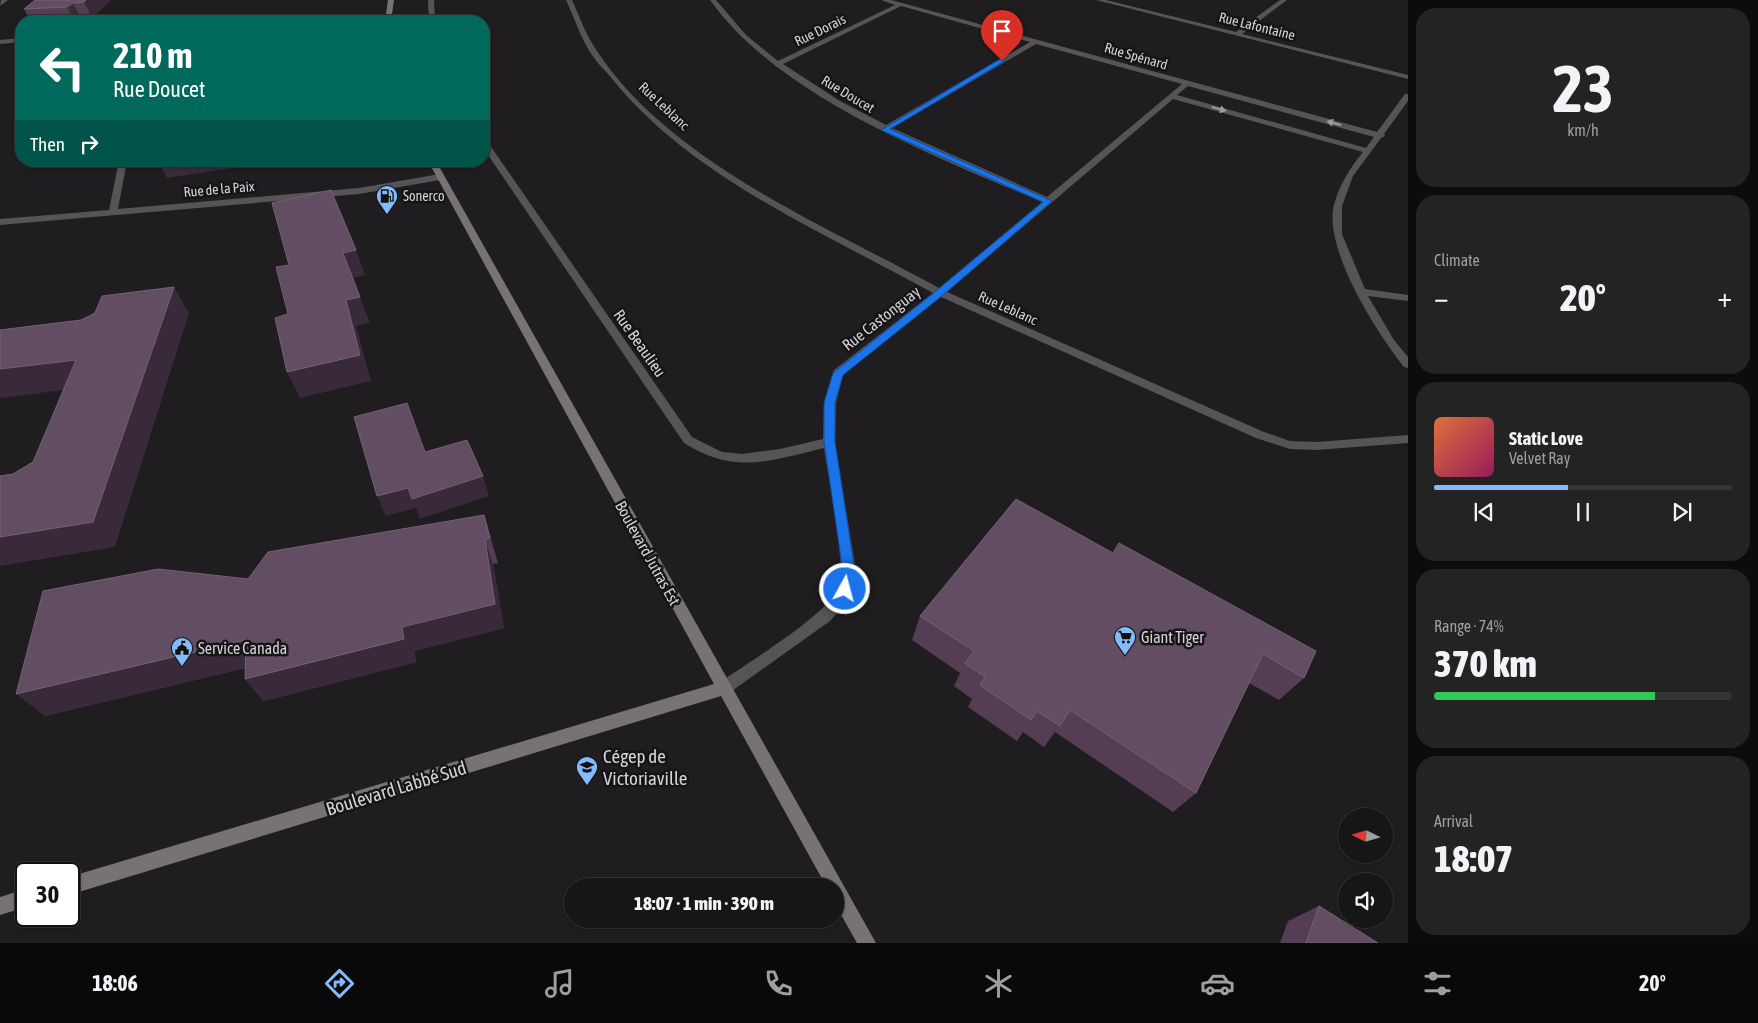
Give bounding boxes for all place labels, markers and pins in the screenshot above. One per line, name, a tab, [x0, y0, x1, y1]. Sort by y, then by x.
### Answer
pin	[981, 10, 1023, 61]
fuel station icon: Sonerco	[375, 184, 399, 215]
place label: Sonerco	[403, 188, 445, 204]
supermarket icon: Giant Tiger	[1113, 625, 1137, 656]
place label: Giant Tiger	[1141, 628, 1204, 647]
public building icon: Service Canada	[170, 636, 194, 667]
place label: Service Canada	[198, 639, 287, 657]
place label: Cégep de Victoriaville	[603, 745, 687, 789]
school or university icon: Cégep de Victoriaville	[575, 755, 599, 786]

